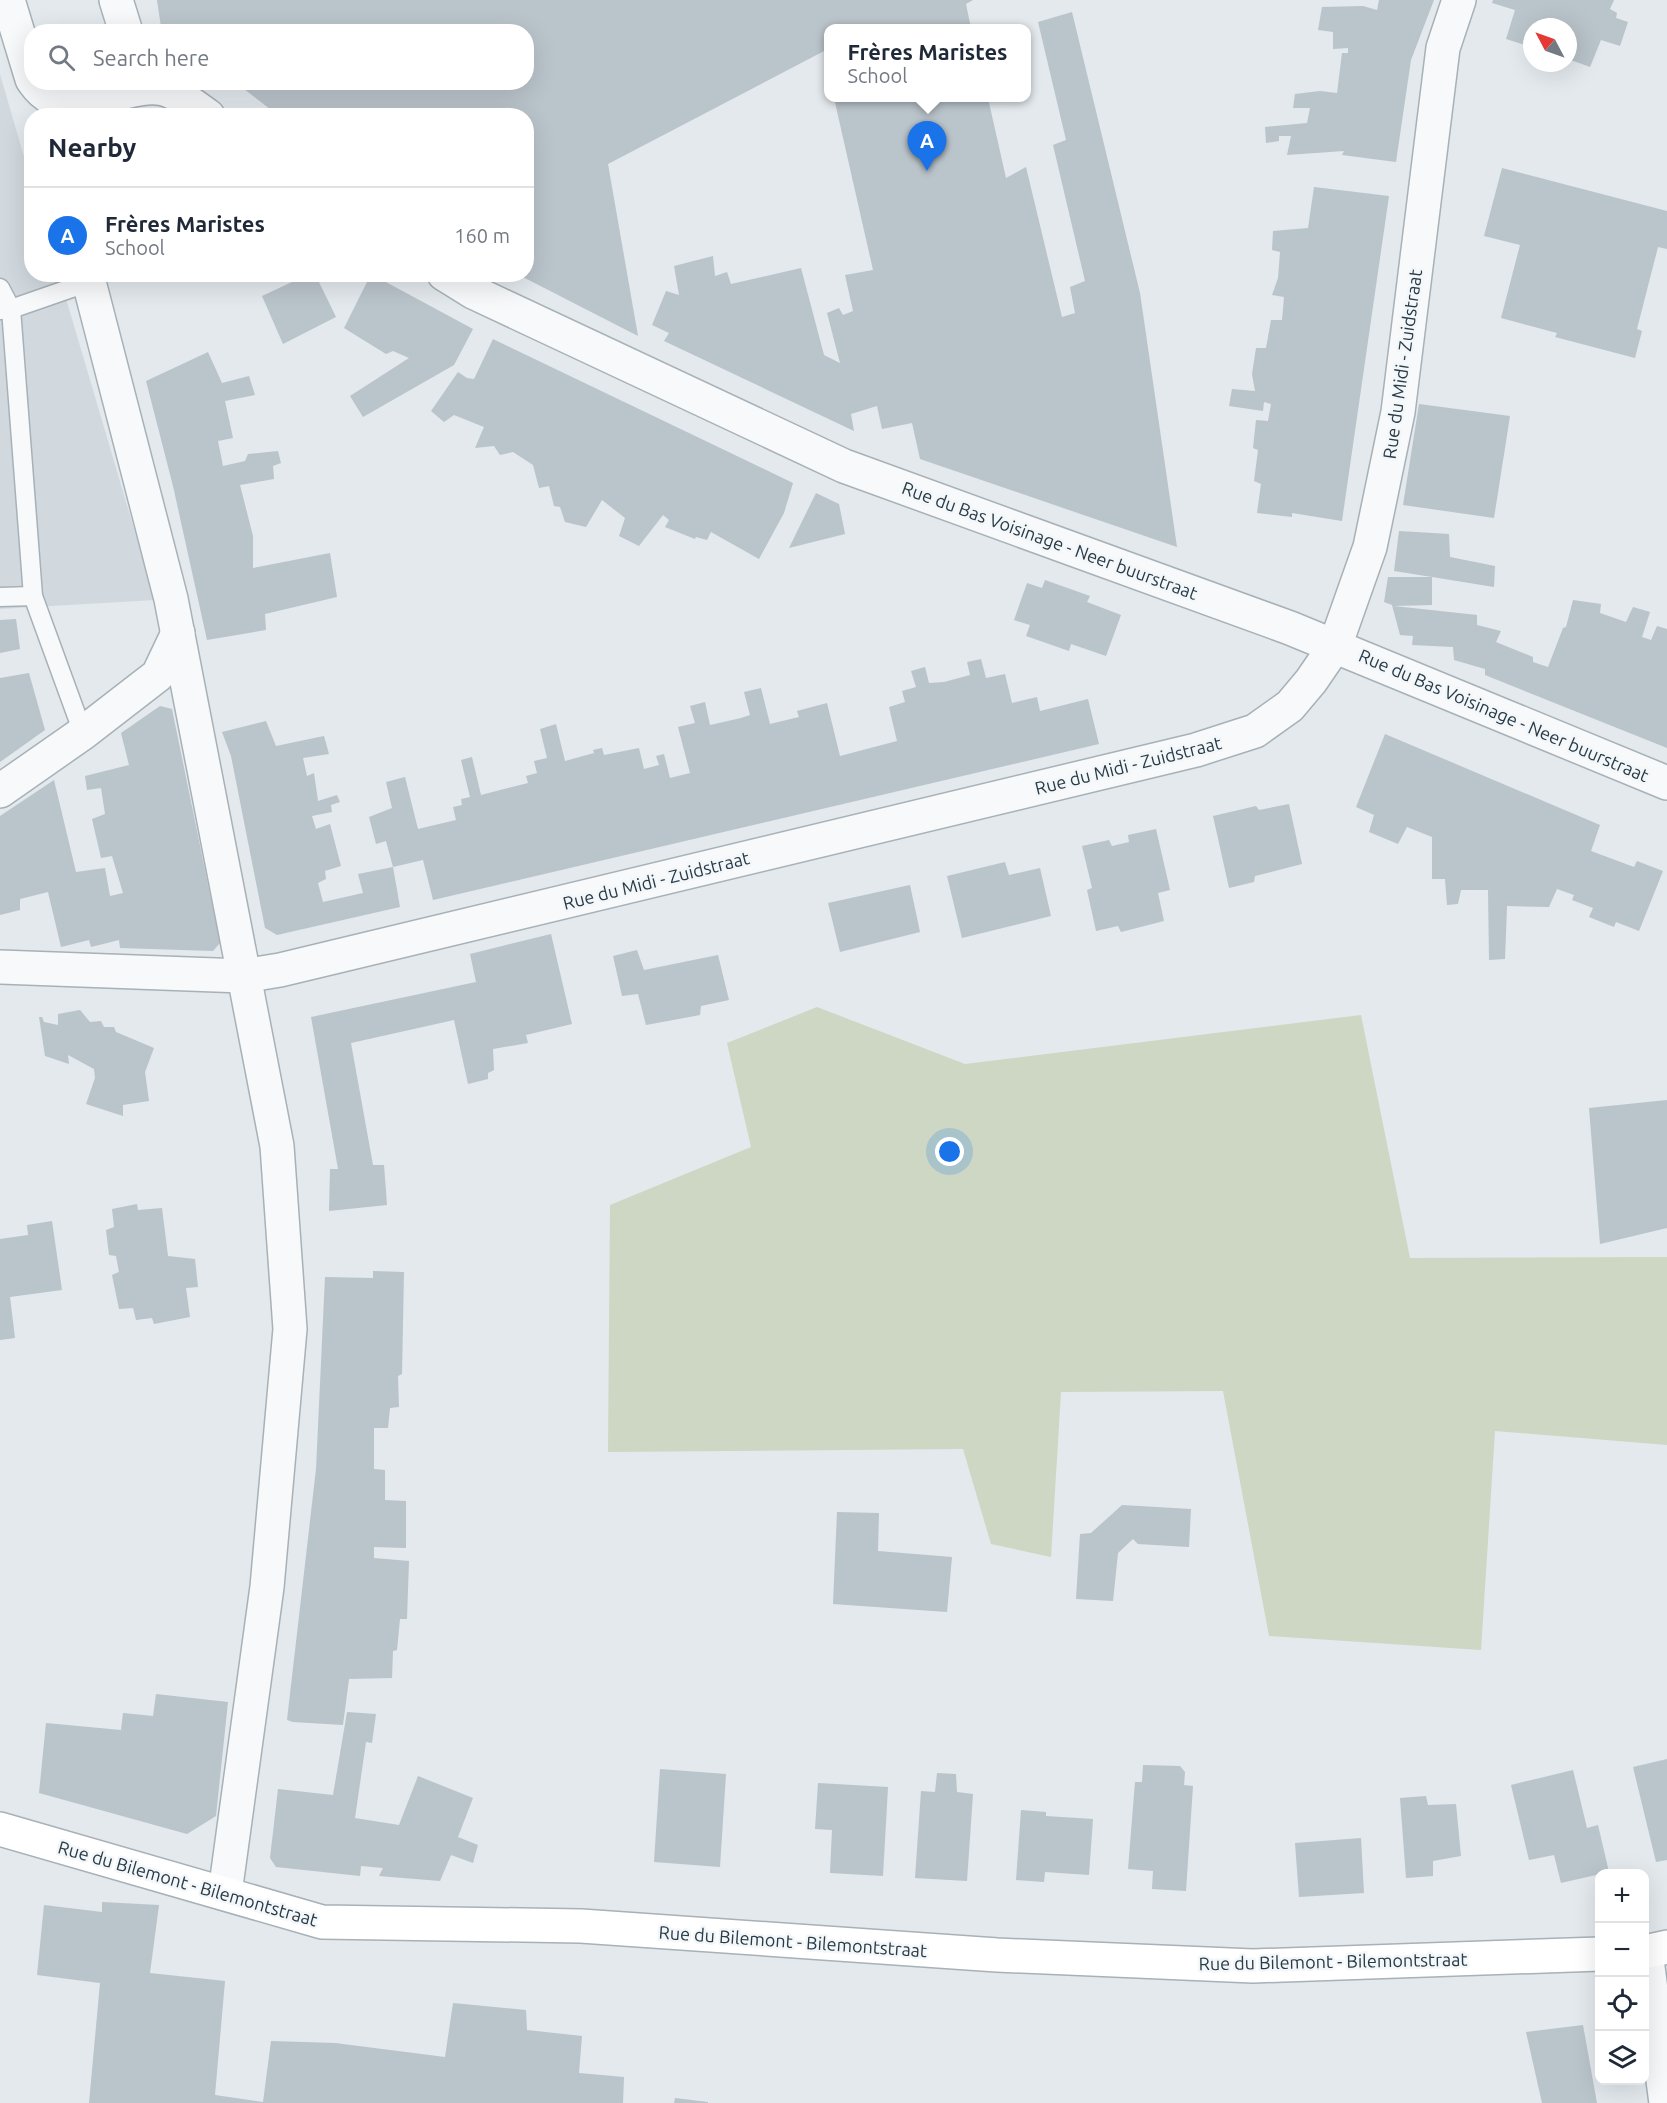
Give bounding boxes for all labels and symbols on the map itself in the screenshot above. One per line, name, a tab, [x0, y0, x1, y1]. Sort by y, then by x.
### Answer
north arrow	[1523, 18, 1577, 72]
pin: A	[908, 122, 946, 171]
street label: Rue du Midi - Zuidstraat	[1379, 268, 1425, 460]
street label: Rue du Bas Voisinage - Neer buurstraat	[899, 477, 1201, 603]
street label: Rue du Bas Voisinage - Neer buurstraat	[1356, 645, 1652, 785]
street label: Rue du Midi - Zuidstraat	[1033, 732, 1223, 798]
street label: Rue du Midi - Zuidstraat	[561, 847, 751, 913]
your location	[935, 1137, 964, 1166]
street label: Rue du Bilemont - Bilemontstraat	[56, 1836, 320, 1930]
street label: Rue du Bilemont - Bilemontstraat	[658, 1922, 928, 1960]
street label: Rue du Bilemont - Bilemontstraat	[1198, 1949, 1468, 1973]

